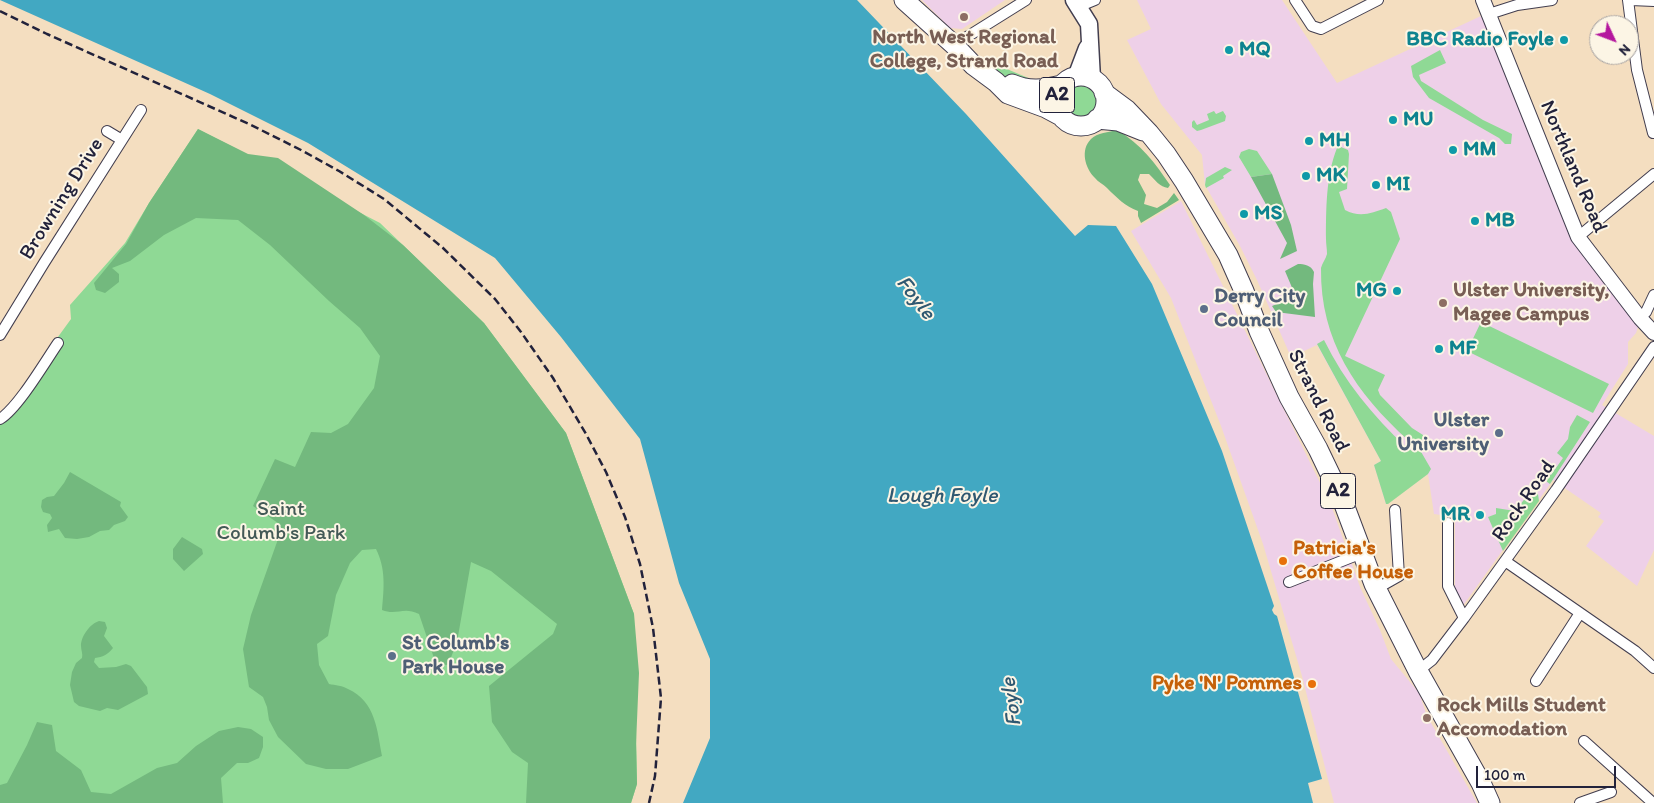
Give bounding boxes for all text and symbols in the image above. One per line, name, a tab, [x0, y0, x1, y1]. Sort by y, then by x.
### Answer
marker: North West Regional College, Strand Road	[958, 11, 970, 23]
north arrow	[1589, 15, 1639, 65]
place label: North West Regional College, Strand Road	[870, 25, 1058, 75]
place label: BBC Radio Foyle	[1406, 27, 1554, 53]
marker: BBC Radio Foyle	[1558, 34, 1570, 46]
place label: MQ	[1239, 37, 1271, 63]
text: N	[1615, 41, 1634, 59]
marker: MQ	[1223, 44, 1235, 56]
road number: A2	[1040, 78, 1074, 112]
street label: Northland Road	[1534, 97, 1612, 237]
place label: MU	[1403, 107, 1433, 133]
marker: MU	[1387, 114, 1399, 126]
place label: MH	[1319, 128, 1350, 154]
street label: Browning Drive	[15, 133, 109, 265]
marker: MH	[1303, 135, 1315, 147]
place label: MM	[1463, 137, 1496, 163]
marker: MM	[1447, 144, 1459, 156]
place label: MK	[1316, 163, 1346, 189]
marker: MK	[1300, 170, 1312, 182]
place label: MI	[1386, 172, 1410, 198]
marker: MI	[1370, 179, 1382, 191]
place label: MS	[1254, 201, 1282, 227]
marker: MS	[1238, 208, 1250, 220]
place label: MB	[1485, 208, 1515, 234]
marker: MB	[1469, 215, 1481, 227]
water label: Foyle	[890, 271, 940, 325]
place label: MG	[1356, 278, 1387, 304]
place label: Ulster University, Magee Campus	[1453, 278, 1610, 328]
place label: Derry City Council	[1214, 284, 1305, 334]
marker: MG	[1391, 285, 1403, 297]
marker: Ulster University, Magee Campus	[1437, 297, 1449, 309]
marker: Derry City Council	[1198, 303, 1210, 315]
place label: MF	[1449, 336, 1476, 362]
marker: MF	[1433, 343, 1445, 355]
street label: Strand Road	[1281, 345, 1355, 457]
place label: Ulster University	[1397, 408, 1489, 458]
marker: Ulster University	[1493, 427, 1505, 439]
street label: Rock Road	[1487, 455, 1561, 547]
road number: A2	[1320, 474, 1356, 508]
water label: Lough Foyle	[887, 483, 997, 509]
park label: Saint Columb's Park	[217, 497, 345, 547]
place label: MR	[1440, 502, 1470, 528]
marker: MR	[1474, 509, 1486, 521]
place label: Patricia's Coffee House	[1293, 536, 1414, 586]
marker: Patricia's Coffee House	[1277, 555, 1289, 567]
place label: St Columb's Park House	[402, 631, 509, 681]
marker: St Columb's Park House	[386, 650, 398, 662]
place label: Pyke 'N' Pommes	[1152, 671, 1302, 697]
water label: Foyle	[996, 676, 1028, 728]
marker: Pyke 'N' Pommes	[1306, 678, 1318, 690]
place label: Rock Mills Student Accomodation	[1437, 693, 1606, 743]
marker: Rock Mills Student Accomodation	[1421, 712, 1433, 724]
scale bar	[1479, 756, 1619, 788]
text: 100 m	[1484, 766, 1525, 784]

